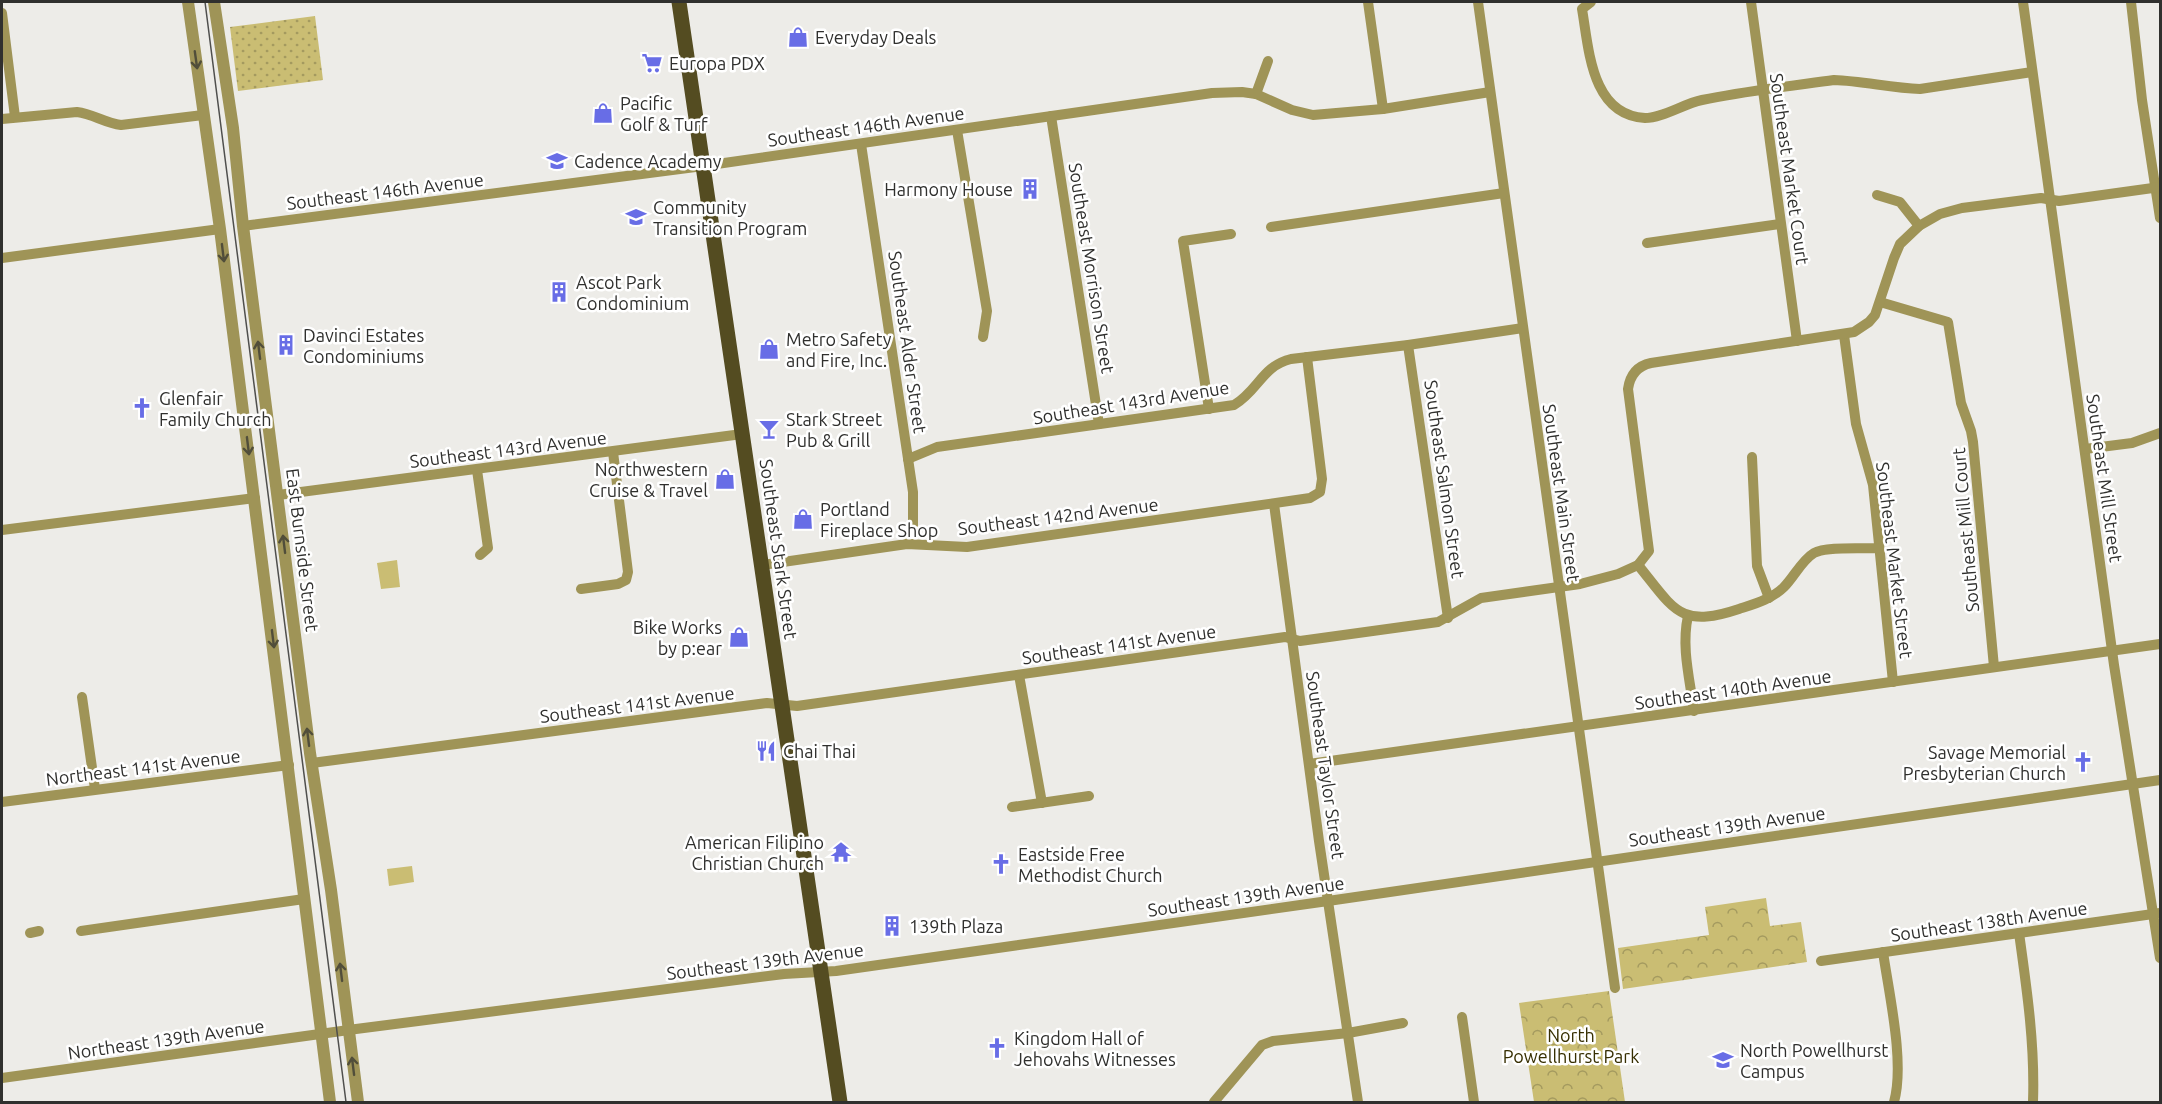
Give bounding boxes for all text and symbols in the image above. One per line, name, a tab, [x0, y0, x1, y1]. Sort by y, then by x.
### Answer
shop icon: Everyday Deals	[786, 25, 810, 49]
place label: Everyday Deals	[815, 27, 937, 47]
one-way arrow	[190, 49, 201, 69]
supermarket icon: Europa PDX	[640, 51, 664, 75]
place label: Europa PDX	[669, 53, 765, 73]
street label: Southeast Market Court	[1767, 72, 1813, 266]
place label: Pacific Golf & Turf	[620, 93, 708, 134]
shop icon: Pacific Golf & Turf	[591, 101, 615, 125]
street label: Southeast 146th Avenue	[766, 102, 966, 150]
school or university icon: Cadence Academy	[545, 149, 569, 173]
place label: Cadence Academy	[574, 151, 722, 171]
street label: Southeast Morrison Street	[1065, 161, 1119, 375]
street label: Southeast 146th Avenue	[285, 169, 485, 213]
building icon: Harmony House	[1018, 177, 1042, 201]
place label: Harmony House	[884, 179, 1013, 199]
place label: Community Transition Program	[653, 197, 807, 238]
school or university icon: Community Transition Program	[624, 205, 648, 229]
one-way arrow	[218, 242, 229, 262]
street label: Southeast Alder Street	[885, 250, 931, 434]
place label: Ascot Park Condominium	[576, 272, 689, 313]
building icon: Ascot Park Condominium	[547, 280, 571, 304]
place label: Davinci Estates Condominiums	[303, 325, 424, 366]
place label: Metro Safety and Fire, Inc.	[786, 329, 892, 370]
building icon: Davinci Estates Condominiums	[274, 333, 298, 357]
shop icon: Metro Safety and Fire, Inc.	[757, 337, 781, 361]
one-way arrow	[253, 341, 264, 361]
street label: Southeast 143rd Avenue	[1031, 377, 1231, 427]
street label: Southeast Salmon Street	[1421, 379, 1469, 579]
place label: Glenfair Family Church	[159, 388, 271, 429]
street label: Southeast Mill Street	[2083, 393, 2127, 563]
church icon: Glenfair Family Church	[130, 396, 154, 420]
street label: Southeast Main Street	[1540, 403, 1584, 583]
place label: Stark Street Pub & Grill	[786, 409, 882, 450]
bar icon: Stark Street Pub & Grill	[757, 417, 781, 441]
street label: Southeast 143rd Avenue	[408, 427, 608, 471]
one-way arrow	[243, 436, 254, 455]
street label: Southeast Mill Court	[1948, 447, 1982, 613]
street label: Southeast Stark Street	[756, 458, 802, 640]
place label: Northwestern Cruise & Travel	[589, 459, 708, 500]
street label: Southeast Market Street	[1873, 461, 1917, 659]
street label: East Burnside Street	[283, 467, 323, 633]
shop icon: Northwestern Cruise & Travel	[713, 467, 737, 491]
street label: Southeast 142nd Avenue	[957, 494, 1159, 538]
place label: Portland Fireplace Shop	[820, 499, 938, 540]
shop icon: Portland Fireplace Shop	[791, 507, 815, 531]
one-way arrow	[278, 534, 289, 554]
place label: Bike Works by p:ear	[633, 617, 722, 658]
street label: Southeast 141st Avenue	[1021, 620, 1217, 668]
shop icon: Bike Works by p:ear	[727, 625, 751, 649]
one-way arrow	[267, 629, 278, 649]
street label: Southeast 140th Avenue	[1633, 665, 1833, 713]
street label: Southeast Taylor Street	[1303, 670, 1349, 860]
street label: Southeast 141st Avenue	[539, 682, 735, 726]
one-way arrow	[302, 728, 313, 748]
restaurant icon: Chai Thai	[754, 739, 778, 763]
place label: Chai Thai	[783, 741, 856, 761]
place label: Savage Memorial Presbyterian Church	[1903, 742, 2066, 783]
street label: Northeast 141st Avenue	[45, 745, 241, 789]
church icon: Savage Memorial Presbyterian Church	[2071, 750, 2095, 774]
street label: Southeast 139th Avenue	[1627, 802, 1827, 850]
place label: American Filipino Christian Church	[685, 832, 824, 873]
temple icon: American Filipino Christian Church	[829, 840, 853, 864]
place label: Eastside Free Methodist Church	[1018, 844, 1162, 885]
church icon: Eastside Free Methodist Church	[989, 852, 1013, 876]
street label: Southeast 139th Avenue	[1146, 872, 1346, 920]
street label: Southeast 138th Avenue	[1889, 897, 2089, 945]
building icon: 139th Plaza	[880, 914, 904, 938]
place label: 139th Plaza	[909, 916, 1003, 936]
street label: Southeast 139th Avenue	[665, 939, 865, 983]
one-way arrow	[335, 963, 346, 982]
street label: Northeast 139th Avenue	[66, 1015, 266, 1063]
park label: North Powellhurst Park	[1503, 1025, 1639, 1066]
place label: Kingdom Hall of Jehovahs Witnesses	[1014, 1028, 1176, 1069]
church icon: Kingdom Hall of Jehovahs Witnesses	[985, 1036, 1009, 1060]
place label: North Powellhurst Campus	[1740, 1040, 1888, 1081]
school or university icon: North Powellhurst Campus	[1711, 1048, 1735, 1072]
one-way arrow	[347, 1057, 358, 1077]

